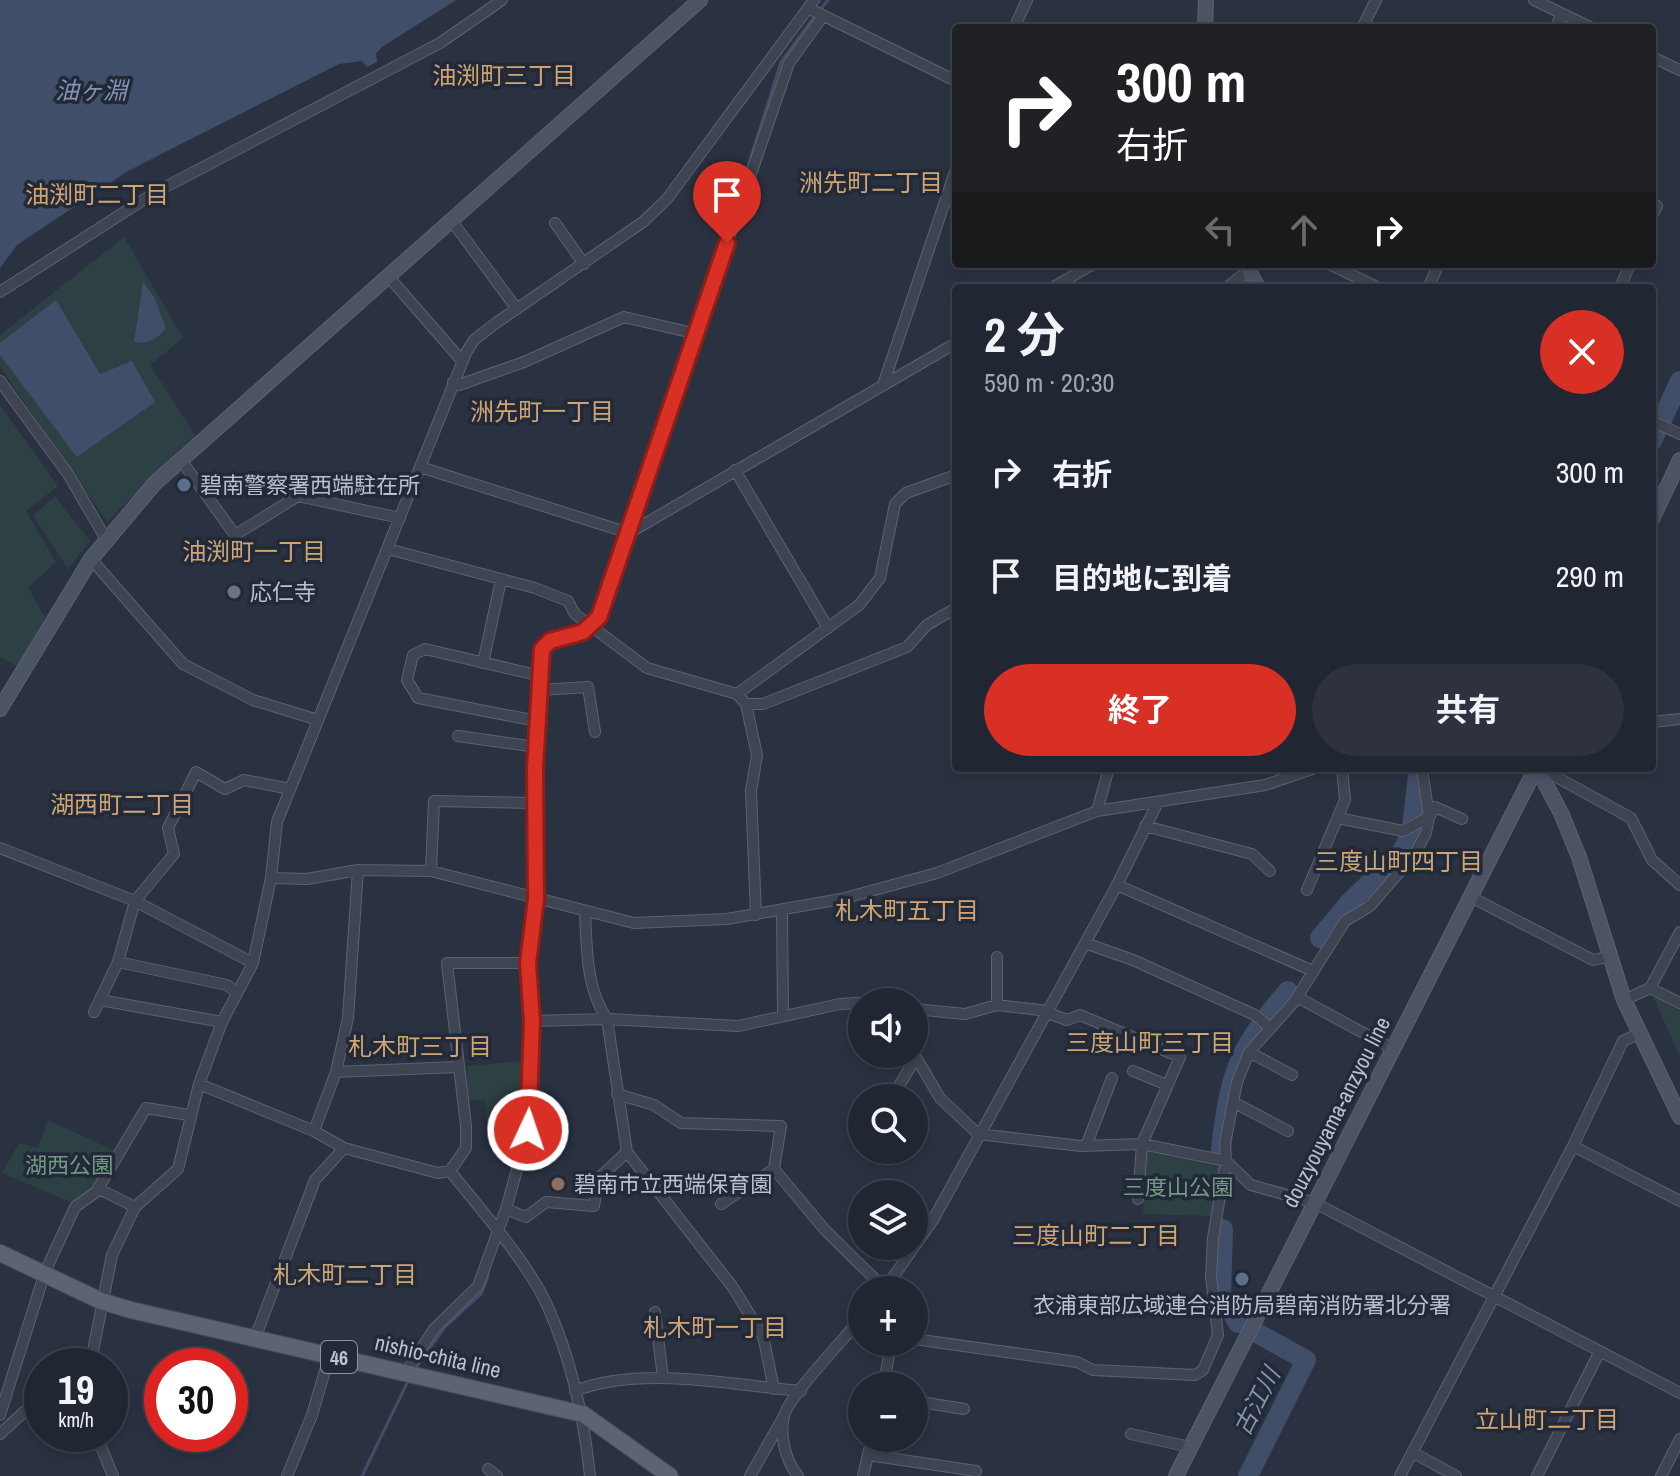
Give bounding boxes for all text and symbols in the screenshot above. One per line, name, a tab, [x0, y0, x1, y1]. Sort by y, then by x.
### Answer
text: 300 m	[1116, 44, 1246, 119]
icon: right	[984, 56, 1088, 160]
district label: 油渕町三丁目	[432, 59, 576, 91]
water label: 油ヶ淵	[55, 74, 130, 106]
text: 右折	[1116, 121, 1188, 169]
pin	[693, 161, 761, 243]
district label: 洲先町二丁目	[799, 166, 943, 198]
icon: arrive	[705, 173, 749, 217]
district label: 油渕町二丁目	[25, 178, 169, 210]
icon: left	[1198, 208, 1242, 252]
icon: ahead	[1282, 208, 1326, 252]
icon: right	[1366, 208, 1410, 252]
text: 2 分	[984, 302, 1065, 367]
button: close	[1540, 310, 1624, 394]
text: 590 m · 20:30	[984, 365, 1114, 400]
district label: 洲先町一丁目	[470, 395, 614, 427]
icon: right	[984, 450, 1028, 494]
text: 300 m	[1556, 452, 1624, 492]
text: 右折	[1052, 454, 1112, 494]
place label: 碧南警察署西端駐在所	[200, 470, 420, 500]
marker: 碧南警察署西端駐在所	[175, 476, 193, 494]
district label: 油渕町一丁目	[182, 535, 326, 567]
icon: arrive	[984, 554, 1028, 598]
text: 290 m	[1556, 556, 1624, 596]
text: 目的地に到着	[1052, 558, 1232, 598]
place label: 応仁寺	[250, 577, 316, 607]
marker: 応仁寺	[225, 583, 243, 601]
button: 終了	[984, 664, 1296, 756]
button: 共有	[1312, 664, 1624, 756]
district label: 湖西町二丁目	[50, 788, 194, 820]
district label: 三度山町四丁目	[1315, 845, 1483, 877]
district label: 札木町五丁目	[835, 894, 979, 926]
map controls	[848, 988, 928, 1452]
button: sound	[848, 988, 928, 1068]
street label: douzyouyama-anzyou line	[1275, 1011, 1397, 1213]
district label: 三度山町三丁目	[1066, 1026, 1234, 1058]
district label: 札木町三丁目	[348, 1030, 492, 1062]
button: search	[848, 1084, 928, 1164]
position arrow	[486, 1088, 570, 1172]
park label: 湖西公園	[25, 1150, 113, 1180]
place label: 碧南市立西端保育園	[574, 1169, 772, 1199]
park label: 三度山公園	[1123, 1172, 1233, 1202]
marker: 碧南市立西端保育園	[549, 1175, 567, 1193]
button: layers	[848, 1180, 928, 1260]
district label: 三度山町二丁目	[1012, 1219, 1180, 1251]
district label: 札木町二丁目	[273, 1258, 417, 1290]
marker: 衣浦東部広域連合消防局碧南消防署北分署	[1233, 1270, 1251, 1288]
button: +	[848, 1276, 928, 1356]
place label: 衣浦東部広域連合消防局碧南消防署北分署	[1033, 1290, 1451, 1320]
district label: 札木町一丁目	[643, 1311, 787, 1343]
street label: nishio-chita line	[372, 1327, 504, 1385]
road number: 46	[321, 1341, 357, 1373]
speed limit sign: 30	[144, 1348, 248, 1452]
water label: 古江川	[1225, 1359, 1288, 1440]
text: 19	[58, 1363, 94, 1416]
button: −	[848, 1372, 928, 1452]
district label: 立山町二丁目	[1475, 1403, 1619, 1435]
text: km/h	[58, 1406, 94, 1433]

